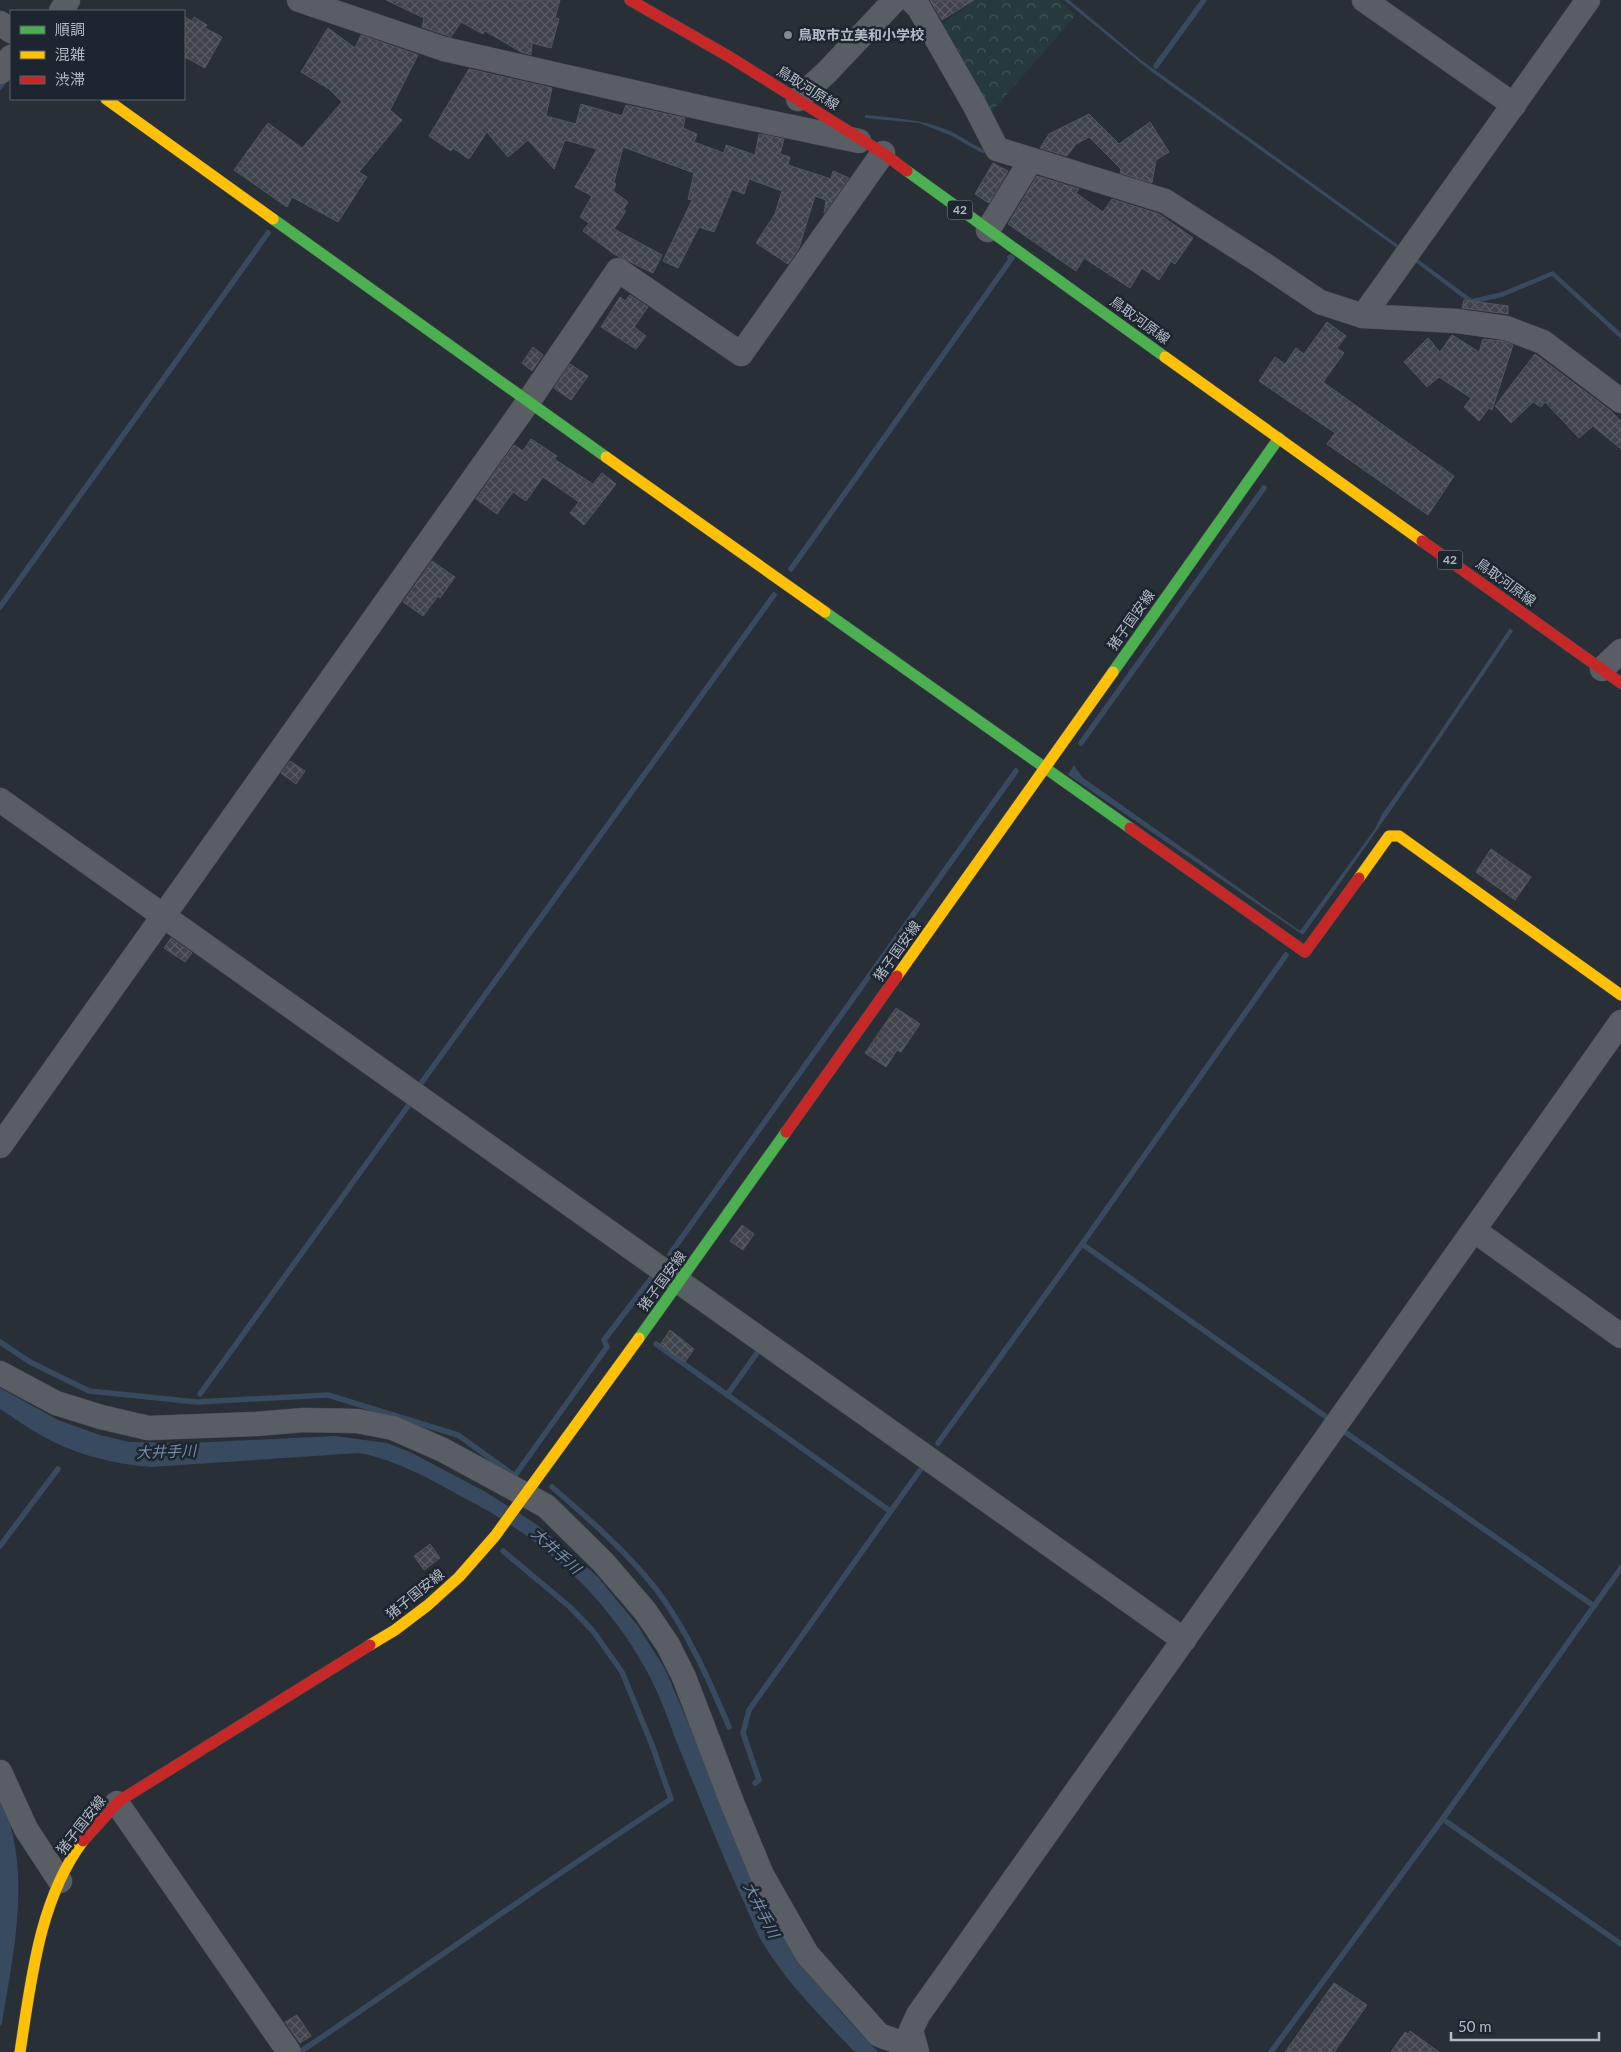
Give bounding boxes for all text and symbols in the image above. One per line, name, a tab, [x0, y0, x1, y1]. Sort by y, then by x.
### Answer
legend	[10, 10, 185, 100]
text: 順調	[55, 20, 85, 38]
place label: 鳥取市立美和小学校	[798, 26, 924, 43]
marker: 鳥取市立美和小学校	[782, 29, 794, 41]
text: 混雑	[55, 45, 85, 63]
street label: 鳥取河原線	[774, 62, 842, 113]
text: 渋滞	[55, 70, 85, 88]
road number: 42	[948, 200, 972, 220]
street label: 鳥取河原線	[1107, 292, 1174, 347]
road number: 42	[1438, 550, 1462, 570]
street label: 鳥取河原線	[1473, 554, 1540, 609]
street label: 猪子国安線	[1104, 586, 1158, 653]
street label: 猪子国安線	[870, 917, 924, 984]
street label: 猪子国安線	[634, 1247, 689, 1314]
water label: 大井手川	[136, 1441, 198, 1461]
water label: 大井手川	[528, 1523, 586, 1578]
street label: 猪子国安線	[382, 1565, 447, 1622]
street label: 猪子国安線	[52, 1792, 109, 1858]
water label: 大井手川	[740, 1879, 784, 1942]
scale bar	[1451, 2010, 1598, 2042]
text: 50 m	[1458, 2017, 1492, 2035]

